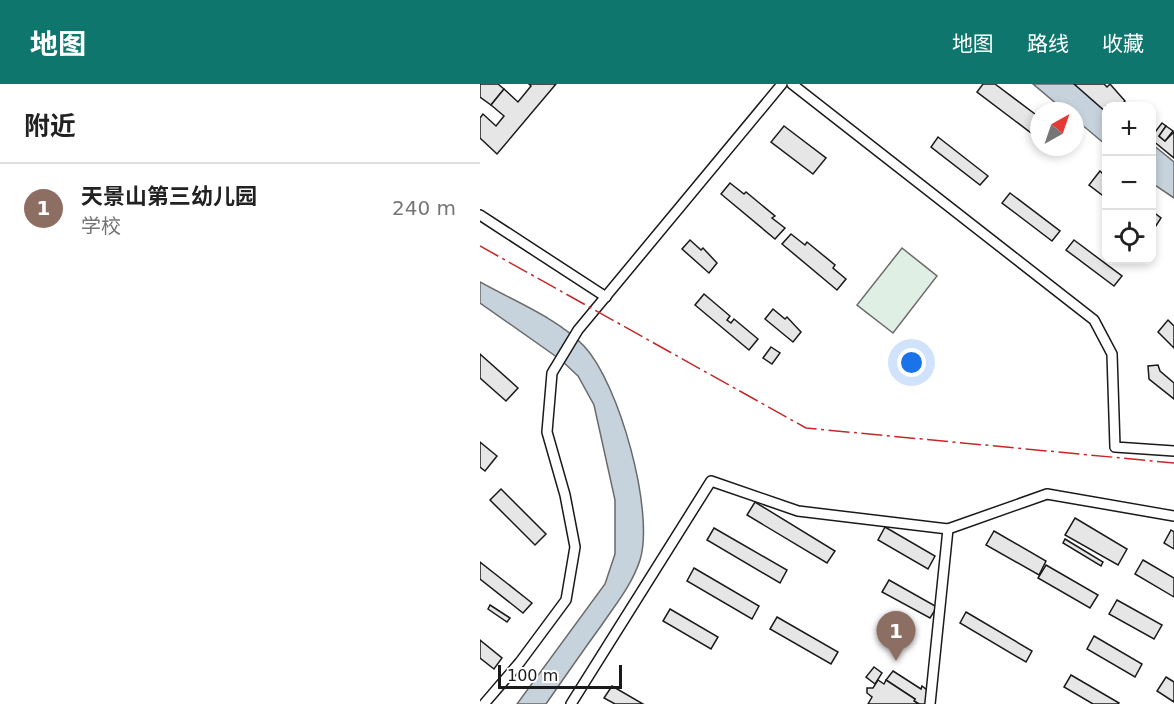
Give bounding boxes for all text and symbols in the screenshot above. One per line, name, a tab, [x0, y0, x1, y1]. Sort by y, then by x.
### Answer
text: 地图	[30, 28, 86, 61]
text: 地图	[952, 32, 994, 56]
text: 路线	[1027, 32, 1069, 56]
text: 收藏	[1102, 32, 1144, 56]
north arrow	[1030, 102, 1084, 156]
map controls	[1102, 102, 1156, 264]
button: +	[1102, 102, 1156, 156]
text: 附近	[24, 111, 76, 141]
button: −	[1102, 156, 1156, 210]
text: 天景山第三幼儿园	[81, 184, 257, 209]
text: 1	[37, 196, 50, 220]
text: 240 m	[392, 196, 456, 220]
button: locate	[1102, 210, 1156, 264]
text: 学校	[81, 214, 121, 238]
your location	[897, 348, 926, 377]
pin: 1	[876, 612, 916, 661]
scale bar	[498, 662, 622, 690]
text: 100 m	[507, 666, 558, 685]

